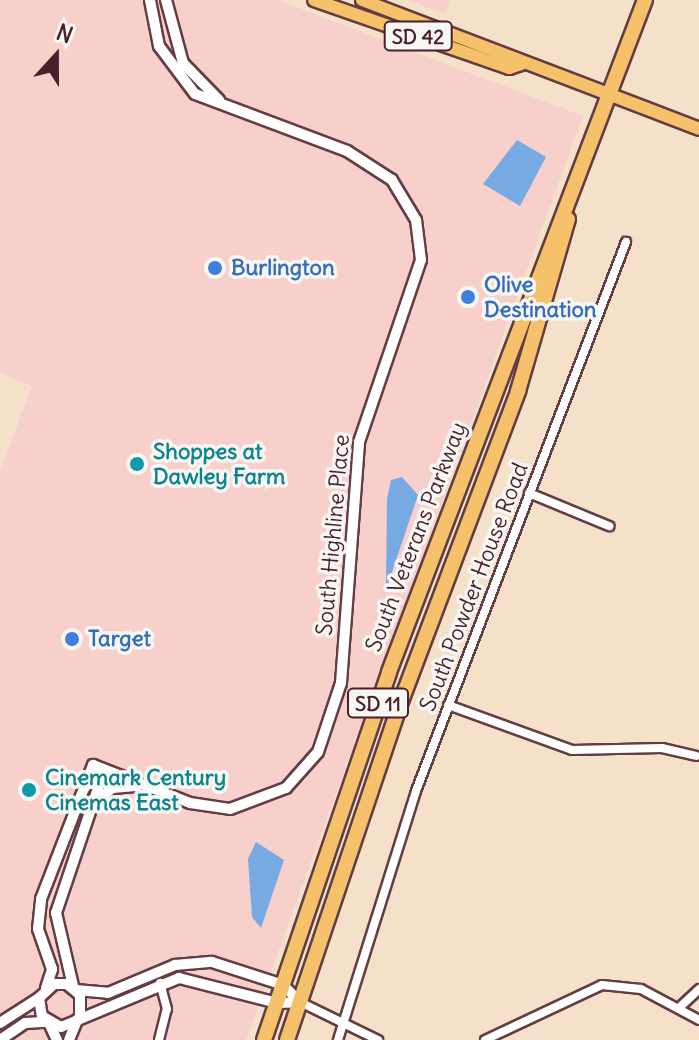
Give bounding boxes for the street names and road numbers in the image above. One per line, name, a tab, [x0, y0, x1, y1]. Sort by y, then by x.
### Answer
road number: SD 42	[382, 20, 454, 52]
street label: South Veterans Parkway	[360, 419, 472, 655]
street label: South Highline Place	[311, 434, 355, 636]
street label: South Powder House Road	[414, 459, 534, 715]
road number: SD 11	[346, 687, 410, 719]

